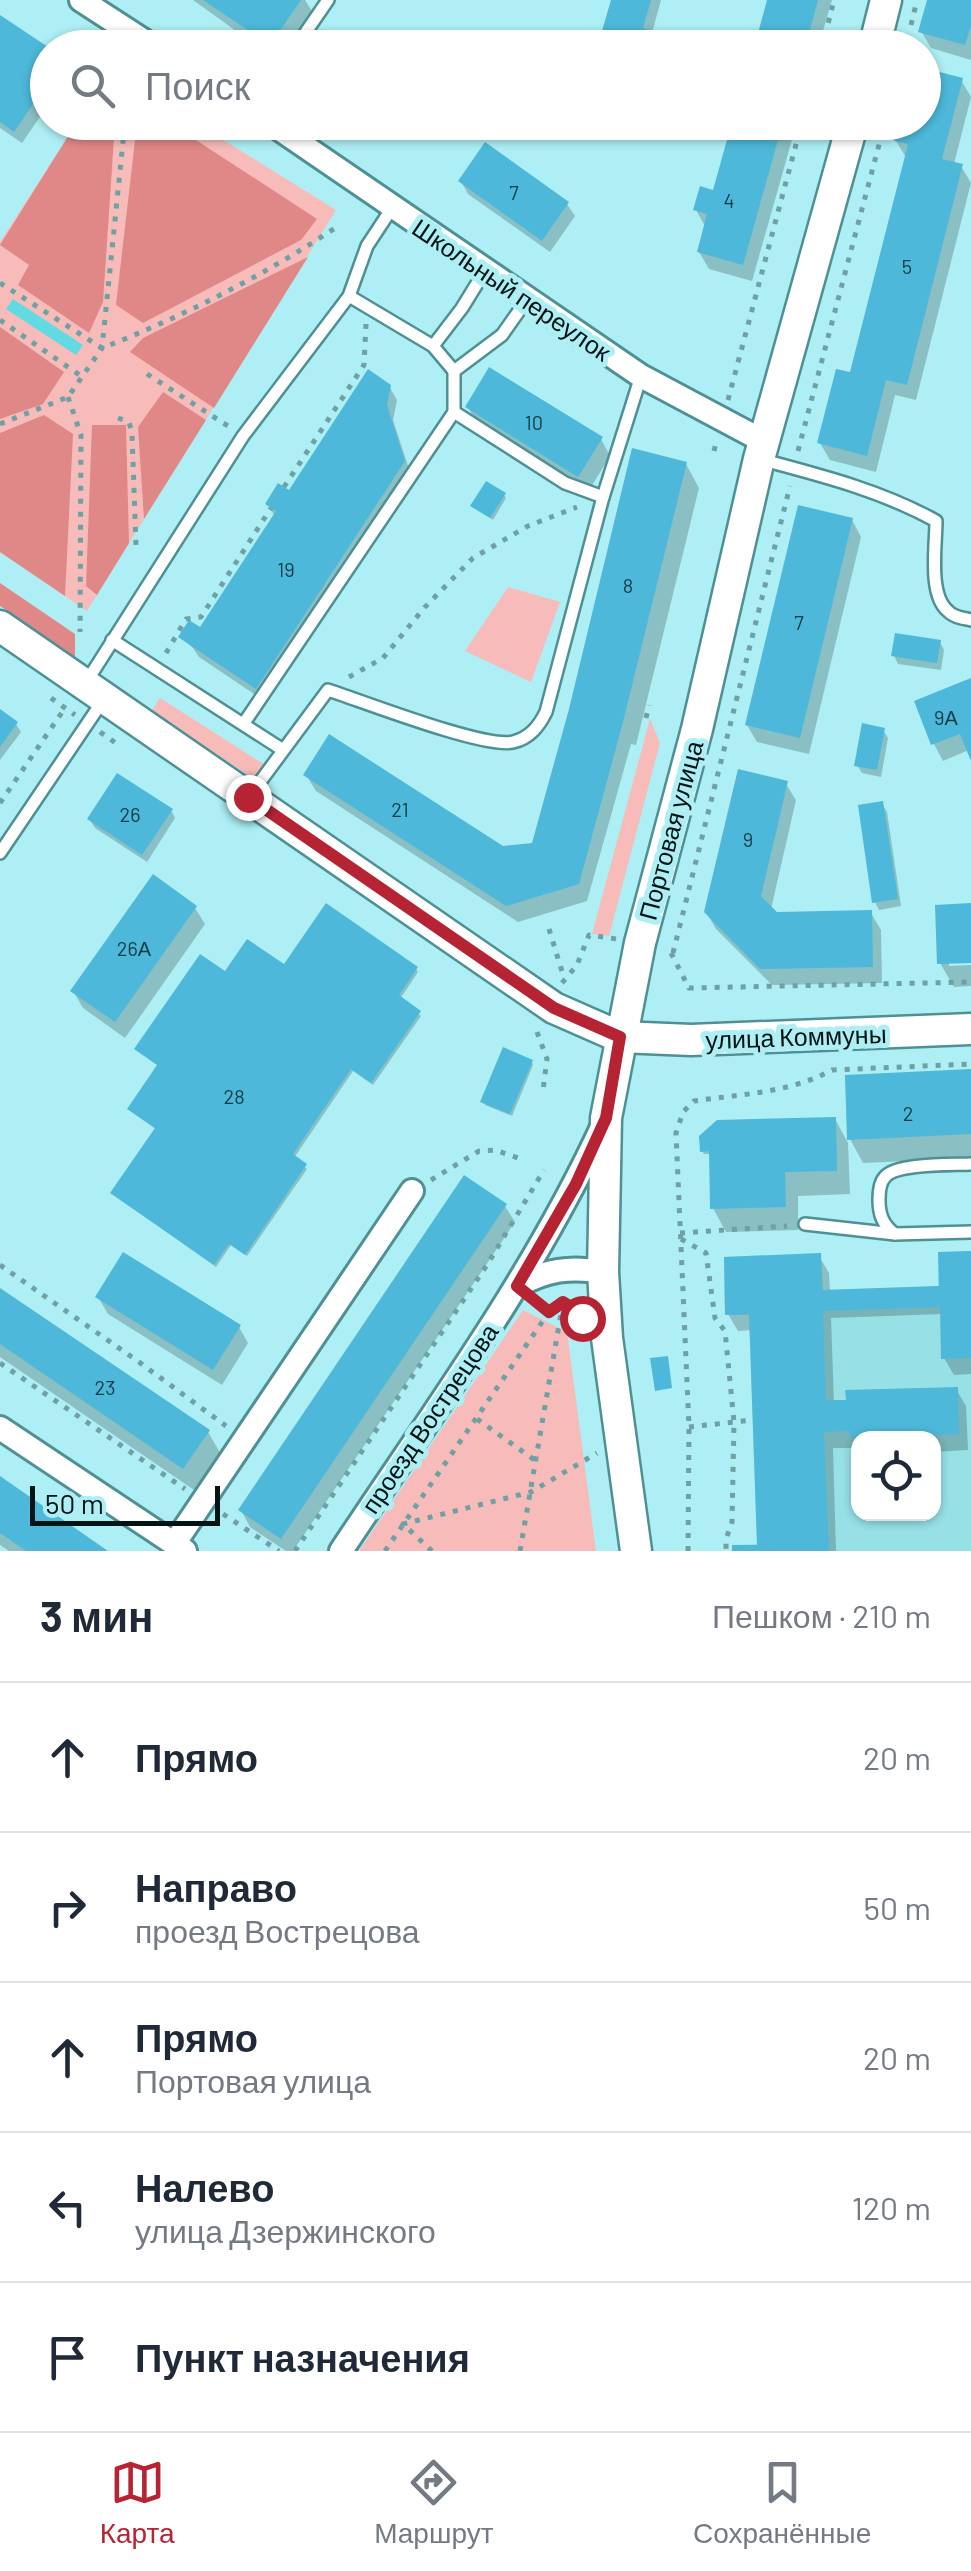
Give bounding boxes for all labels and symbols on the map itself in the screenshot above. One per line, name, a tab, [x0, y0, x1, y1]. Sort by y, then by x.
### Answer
house number: 7	[509, 180, 519, 204]
house number: 4	[723, 188, 735, 212]
street label: Школьный переулок	[407, 212, 618, 367]
house number: 5	[902, 254, 912, 278]
house number: 10	[525, 410, 543, 434]
house number: 19	[277, 557, 295, 581]
house number: 8	[623, 573, 633, 597]
house number: 7	[794, 610, 804, 634]
house number: 9А	[934, 705, 959, 729]
street label: Портовая улица	[632, 737, 708, 923]
route end	[226, 775, 272, 821]
house number: 21	[391, 797, 409, 821]
house number: 26	[119, 802, 141, 826]
house number: 9	[743, 827, 753, 851]
house number: 26А	[117, 936, 152, 960]
street label: улица Коммуны	[705, 1018, 887, 1054]
house number: 28	[223, 1084, 245, 1108]
house number: 2	[903, 1101, 913, 1125]
route start	[560, 1296, 606, 1342]
street label: проезд Вострецова	[354, 1317, 504, 1519]
house number: 23	[95, 1375, 115, 1399]
scale bar	[30, 1481, 220, 1526]

